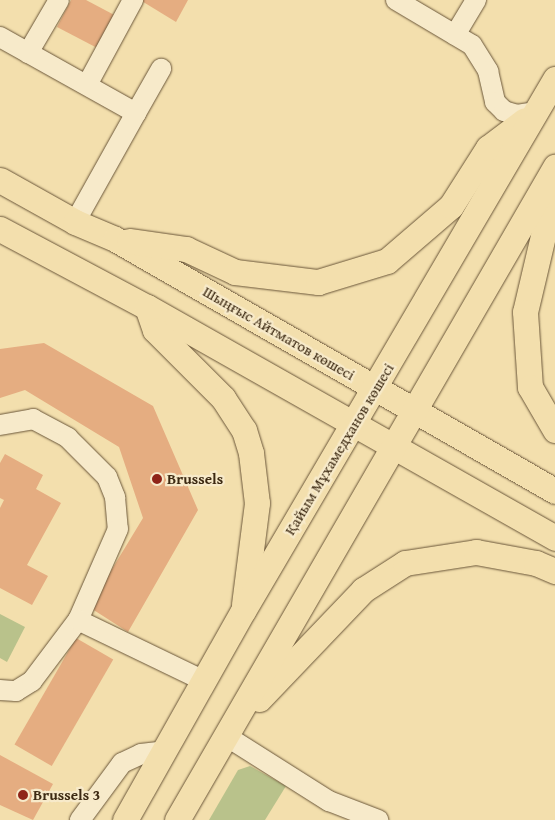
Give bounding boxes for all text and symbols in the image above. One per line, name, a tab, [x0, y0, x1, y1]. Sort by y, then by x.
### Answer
street label: Шыңғыс Айтматов көшесі	[200, 282, 358, 384]
street label: Қайым Мұхамедханов көшесі	[281, 360, 397, 538]
place label: Brussels	[167, 470, 223, 488]
marker: Brussels	[151, 473, 163, 485]
place label: Brussels 3	[33, 786, 100, 804]
marker: Brussels 3	[17, 789, 29, 801]

